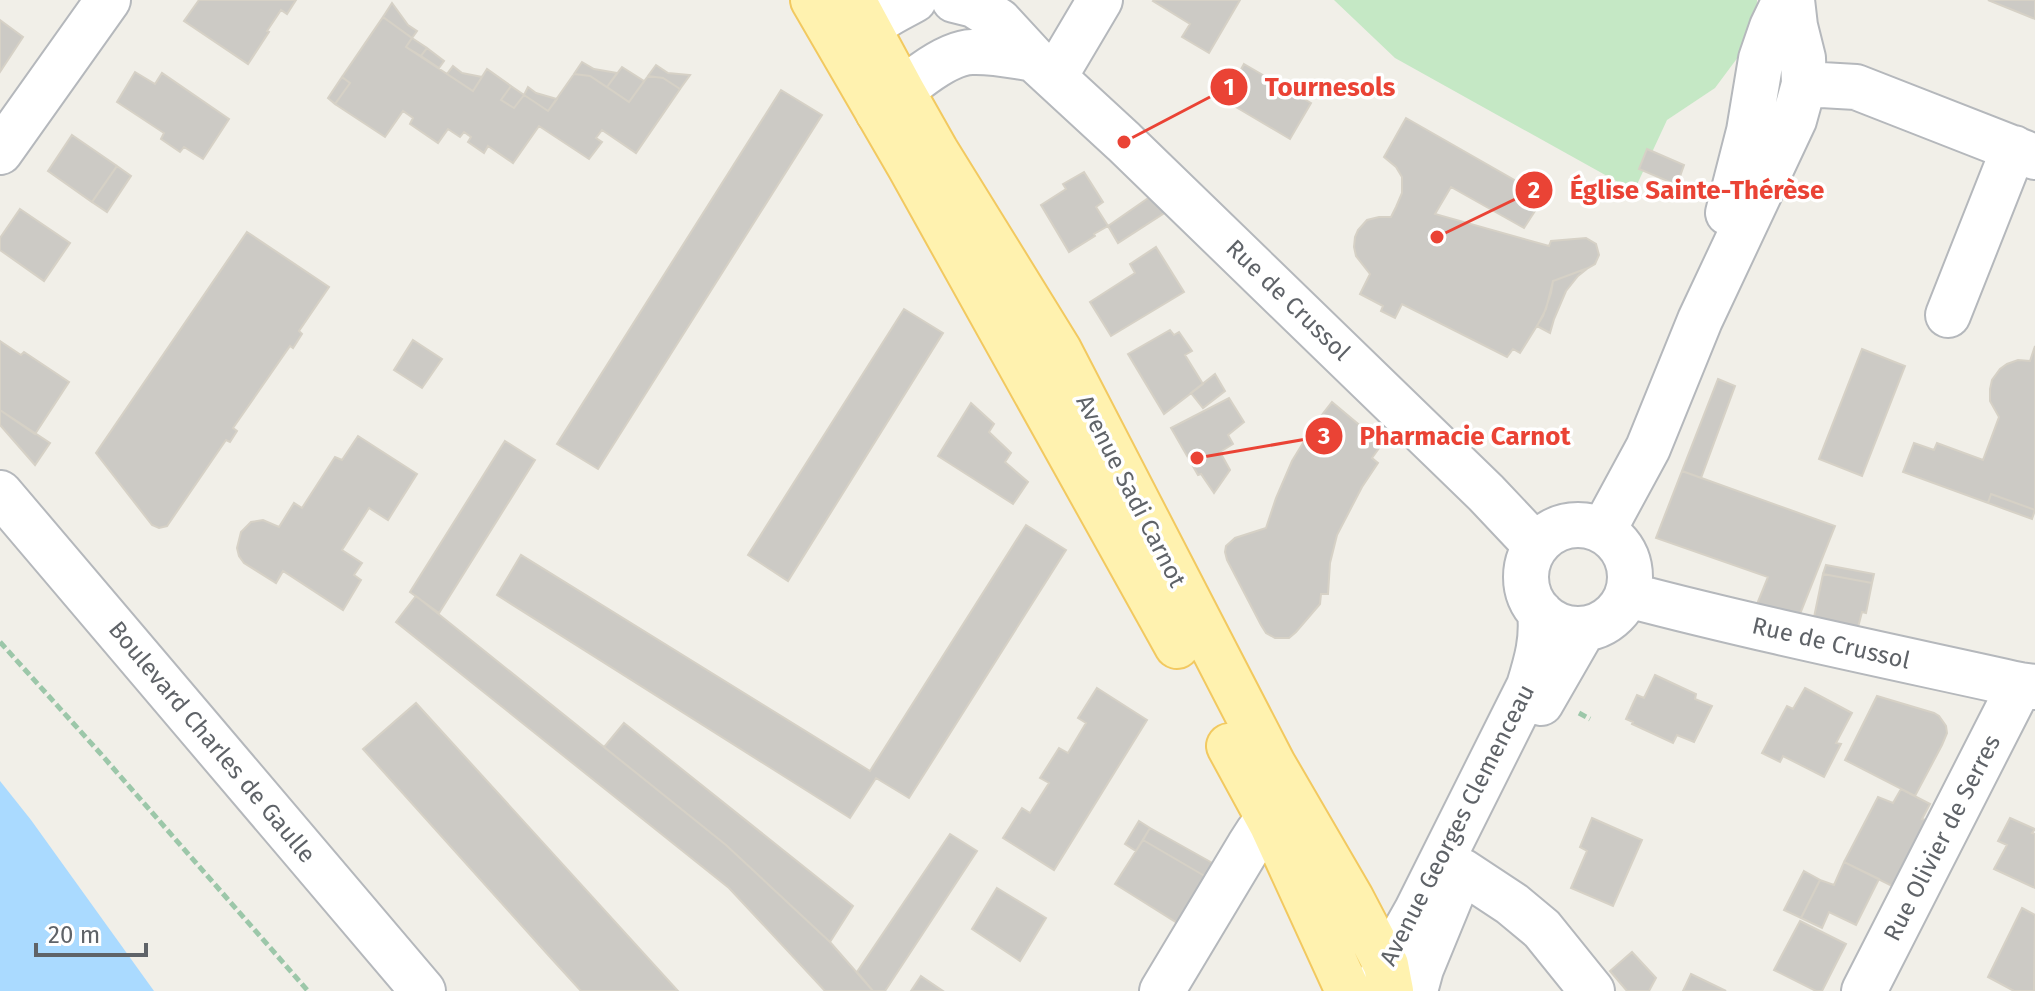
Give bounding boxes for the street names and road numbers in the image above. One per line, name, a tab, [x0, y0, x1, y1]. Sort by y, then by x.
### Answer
street label: Rue de Crussol	[1220, 234, 1356, 366]
street label: Avenue Sadi Carnot	[1070, 390, 1192, 592]
street label: Rue de Crussol	[1749, 611, 1913, 675]
street label: Boulevard Charles de Gaulle	[103, 616, 321, 868]
street label: Avenue Georges Clemenceau	[1374, 680, 1540, 970]
street label: Rue Olivier de Serres	[1878, 730, 2006, 946]

